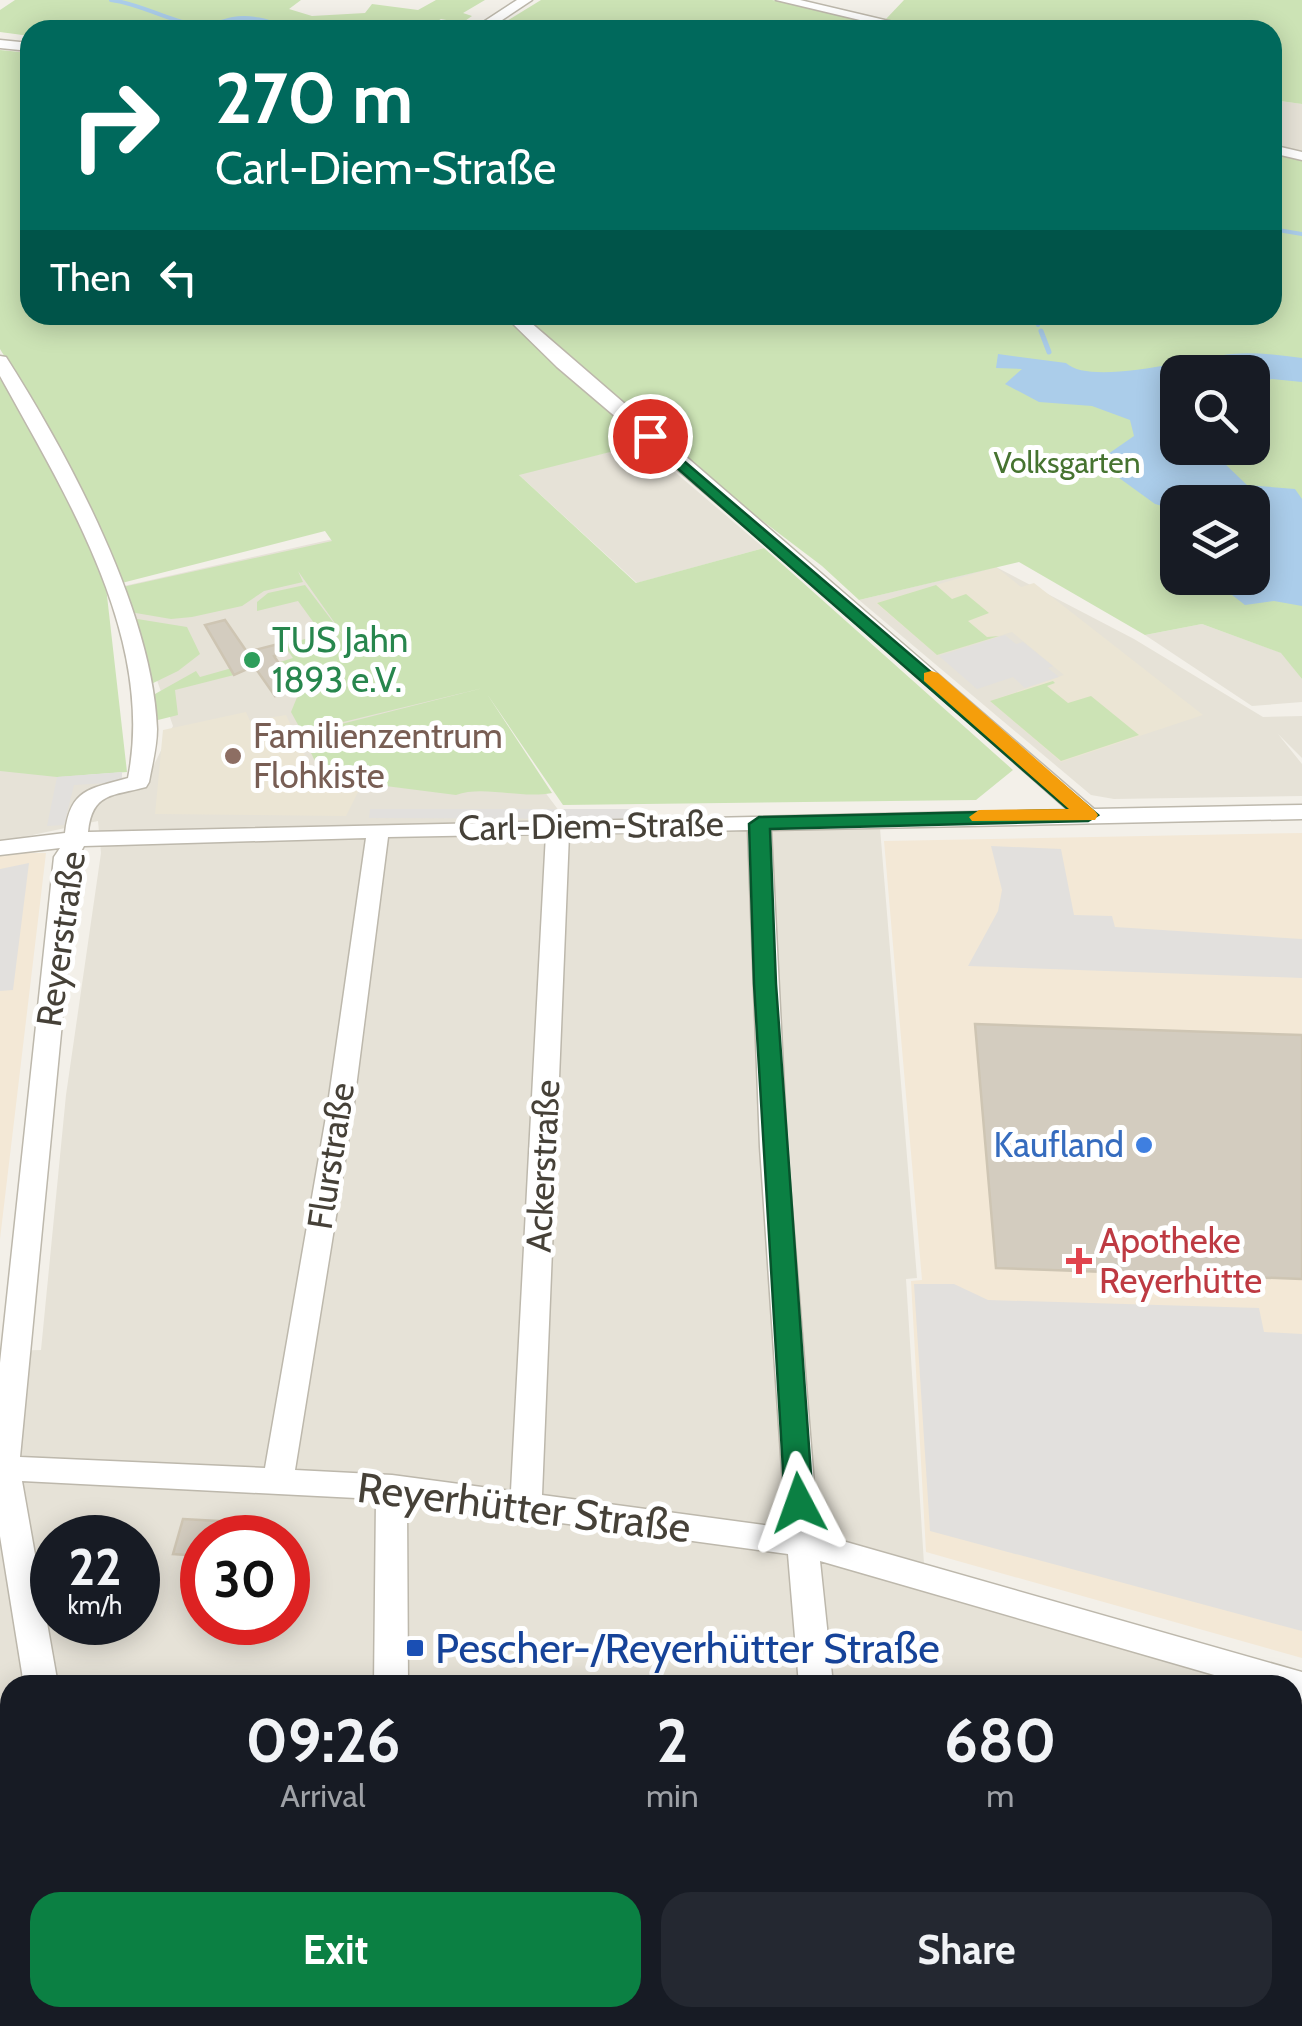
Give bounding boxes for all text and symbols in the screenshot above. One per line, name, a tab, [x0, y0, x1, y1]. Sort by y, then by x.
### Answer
text: 270 m	[215, 55, 413, 141]
icon: right	[50, 60, 180, 190]
text: Carl-Diem-Straße	[215, 141, 556, 195]
icon: left	[151, 250, 206, 305]
text: Then	[50, 254, 131, 301]
map controls	[1160, 355, 1270, 595]
button: search	[1160, 355, 1270, 465]
pin	[608, 394, 693, 479]
icon: arrive	[623, 409, 678, 464]
park label: Volksgarten	[994, 444, 1140, 481]
button: layers	[1160, 485, 1270, 595]
place label: TUS Jahn 1893 e.V.	[272, 618, 408, 701]
marker: TUS Jahn 1893 e.V.	[241, 649, 263, 671]
place label: Familienzentrum Flohkiste	[253, 714, 503, 797]
marker: Familienzentrum Flohkiste	[222, 745, 244, 767]
street label: Carl-Diem-Straße	[458, 802, 724, 849]
street label: Reyerstraße	[27, 849, 94, 1029]
street label: Ackerstraße	[517, 1079, 568, 1253]
street label: Flurstraße	[298, 1080, 363, 1232]
place label: Kaufland	[993, 1123, 1124, 1166]
marker: Kaufland	[1133, 1134, 1155, 1156]
place label: Apotheke Reyerhütte	[1099, 1219, 1262, 1302]
marker: Apotheke Reyerhütte	[1068, 1250, 1090, 1272]
position arrow	[747, 1451, 851, 1555]
street label: Reyerhütter Straße	[354, 1461, 694, 1553]
speed limit sign: 30	[180, 1515, 310, 1645]
text: 22	[69, 1537, 121, 1598]
text: km/h	[68, 1590, 122, 1620]
place label: Pescher-/Reyerhütter Straße	[435, 1622, 940, 1674]
marker: Pescher-/Reyerhütter Straße	[404, 1637, 426, 1659]
text: 09:26	[246, 1704, 400, 1777]
text: 2	[656, 1704, 688, 1777]
text: 680	[944, 1704, 1056, 1777]
text: Arrival	[280, 1776, 366, 1815]
text: min	[646, 1776, 699, 1815]
text: m	[986, 1776, 1014, 1815]
button: Exit	[30, 1892, 641, 2007]
button: Share	[661, 1892, 1272, 2007]

